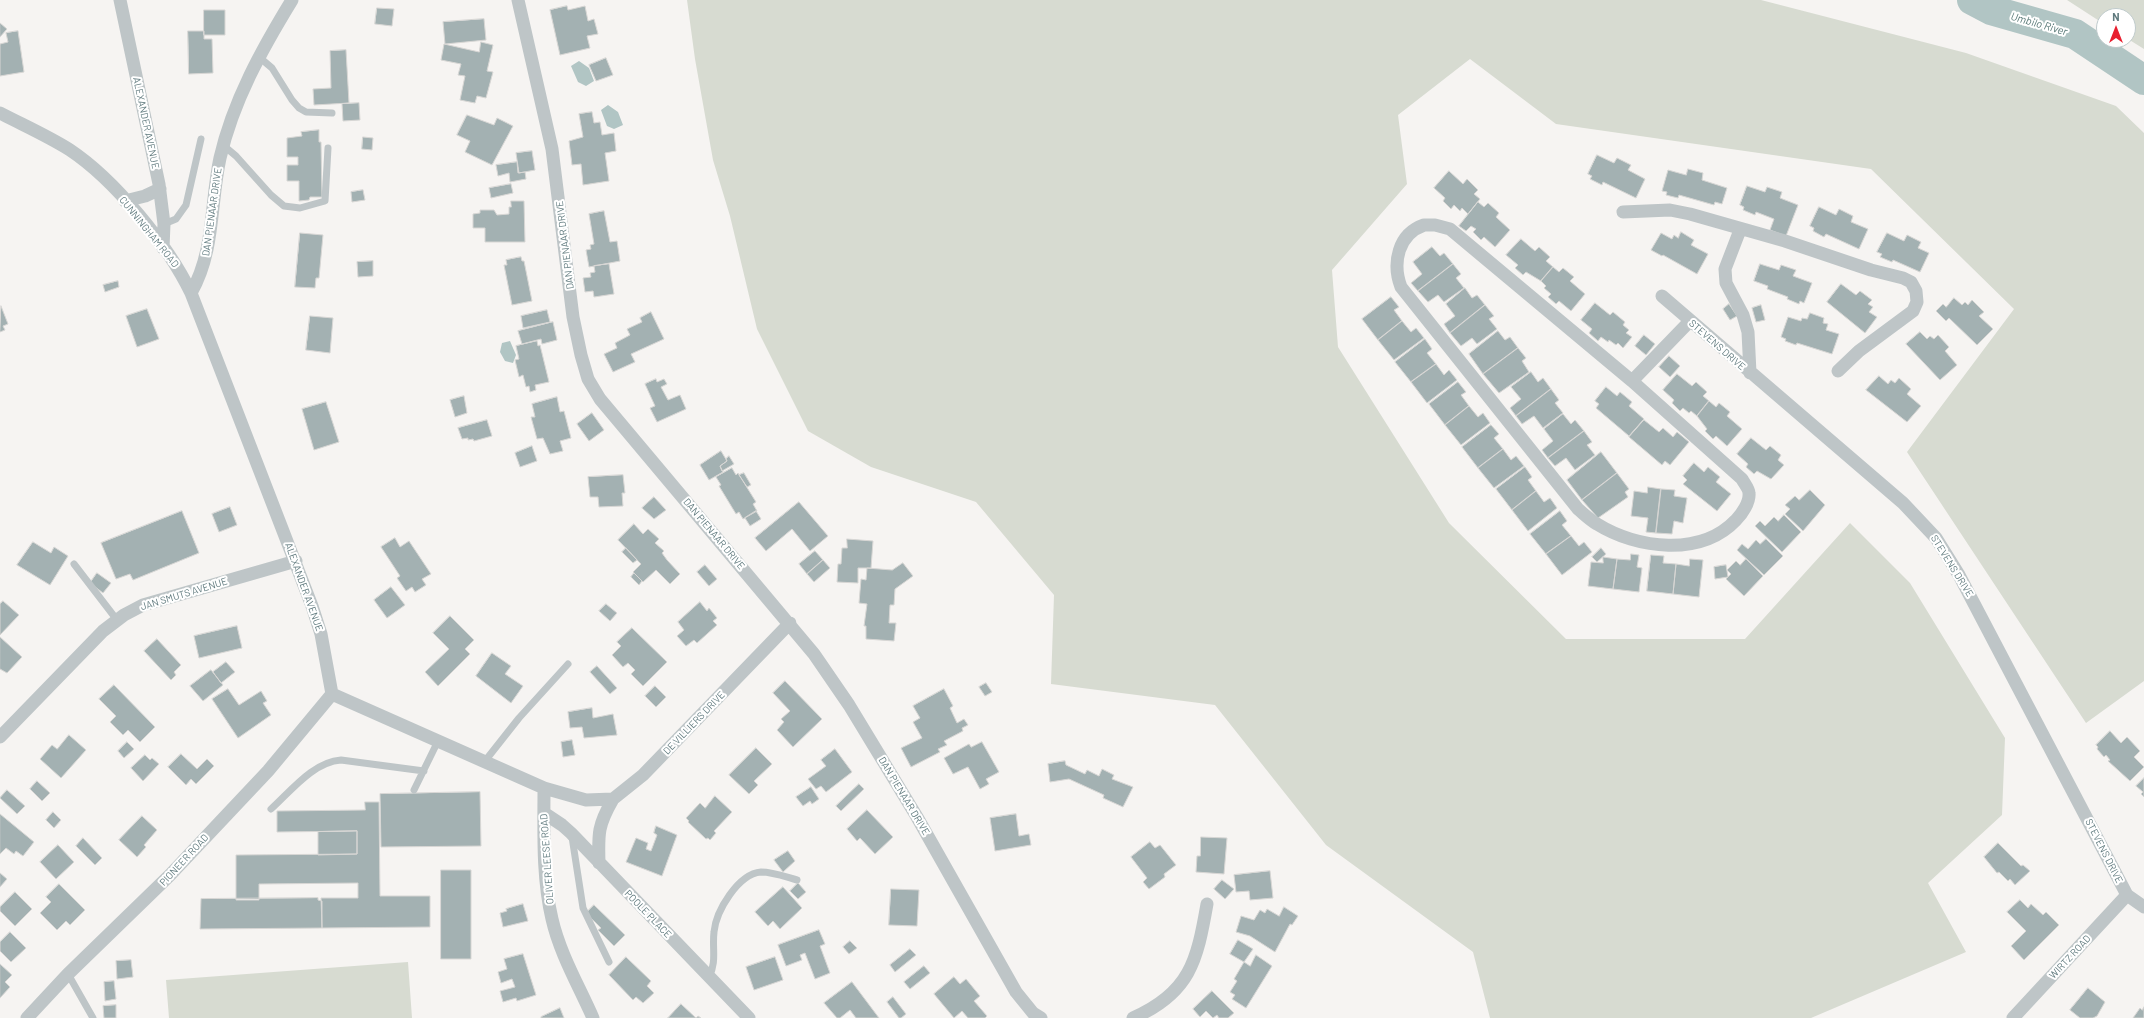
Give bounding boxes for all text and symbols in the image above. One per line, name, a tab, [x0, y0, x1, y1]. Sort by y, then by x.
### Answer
north arrow	[2096, 8, 2136, 48]
water label: Umbilo River	[2009, 10, 2069, 38]
text: N	[2112, 10, 2120, 23]
street label: ALEXANDER AVENUE	[130, 76, 162, 170]
street label: DAN PIENAAR DRIVE	[200, 167, 224, 257]
street label: CUNNINGHAM ROAD	[117, 194, 181, 270]
street label: DAN PIENAAR DRIVE	[554, 200, 576, 290]
street label: STEVENS DRIVE	[1686, 317, 1748, 373]
street label: DAN PIENAAR DRIVE	[681, 496, 747, 572]
street label: STEVENS DRIVE	[1928, 533, 1976, 599]
street label: ALEXANDER AVENUE	[282, 541, 326, 633]
street label: JAN SMUTS AVENUE	[139, 575, 229, 613]
street label: DE VILLIERS DRIVE	[661, 689, 727, 757]
street label: DAN PIENAAR DRIVE	[876, 755, 932, 837]
street label: OLIVER LEESE ROAD	[538, 813, 556, 905]
street label: STEVENS DRIVE	[2083, 817, 2125, 885]
street label: PIONEER ROAD	[157, 832, 211, 888]
street label: POOLE PLACE	[622, 887, 674, 941]
street label: WIRTZ ROAD	[2047, 933, 2093, 981]

